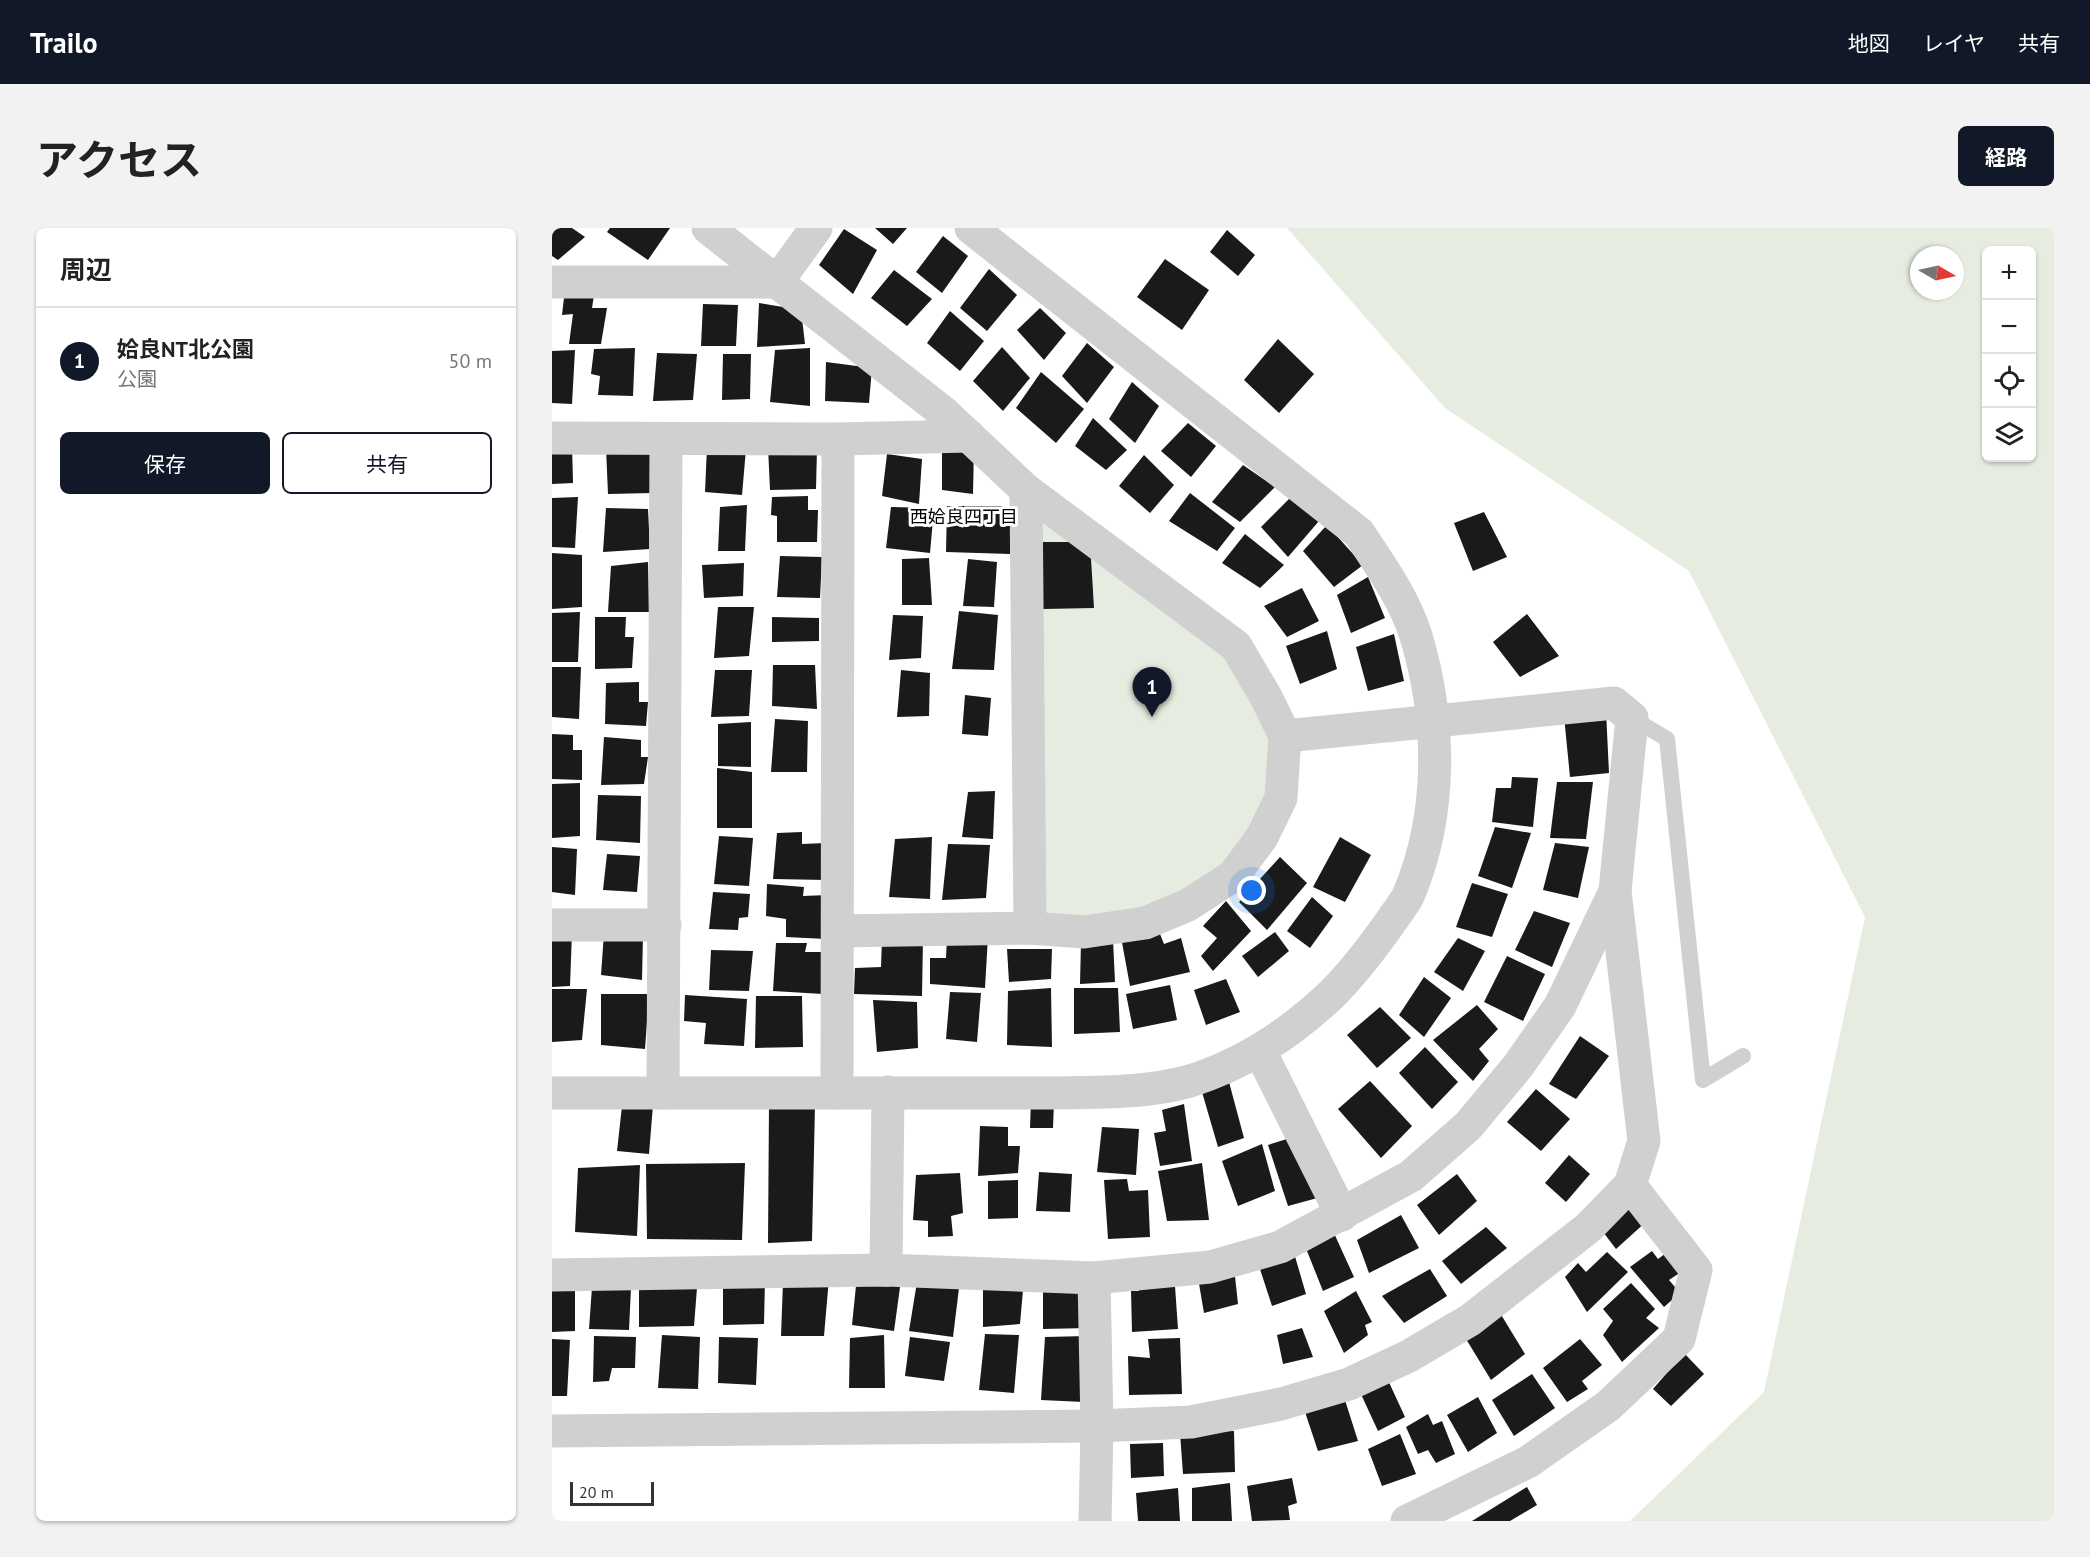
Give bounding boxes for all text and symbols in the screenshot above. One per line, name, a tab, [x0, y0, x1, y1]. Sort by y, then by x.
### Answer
text: Trailo	[30, 24, 97, 61]
text: 地図	[1848, 30, 1890, 57]
text: レイヤ	[1923, 30, 1985, 57]
text: 共有	[2018, 30, 2060, 57]
button: 経路	[1958, 126, 2054, 186]
text: アクセス	[36, 132, 202, 187]
north arrow	[1910, 246, 1964, 300]
map controls	[1982, 246, 2036, 462]
button: +	[1982, 246, 2036, 300]
text: 周辺	[60, 253, 112, 286]
button: −	[1982, 300, 2036, 354]
text: 姶良NT北公園	[117, 335, 254, 363]
text: 1	[74, 348, 85, 374]
text: 50 m	[449, 348, 492, 374]
button: locate	[1982, 354, 2036, 408]
text: 公園	[117, 366, 157, 392]
button: layers	[1982, 408, 2036, 462]
button: 保存	[60, 432, 270, 494]
button: 共有	[282, 432, 492, 494]
district label: 西姶良四丁目	[910, 505, 1018, 528]
pin: 1	[1132, 668, 1172, 717]
your location	[1237, 876, 1266, 905]
scale bar	[570, 1479, 654, 1506]
text: 20 m	[579, 1482, 614, 1502]

